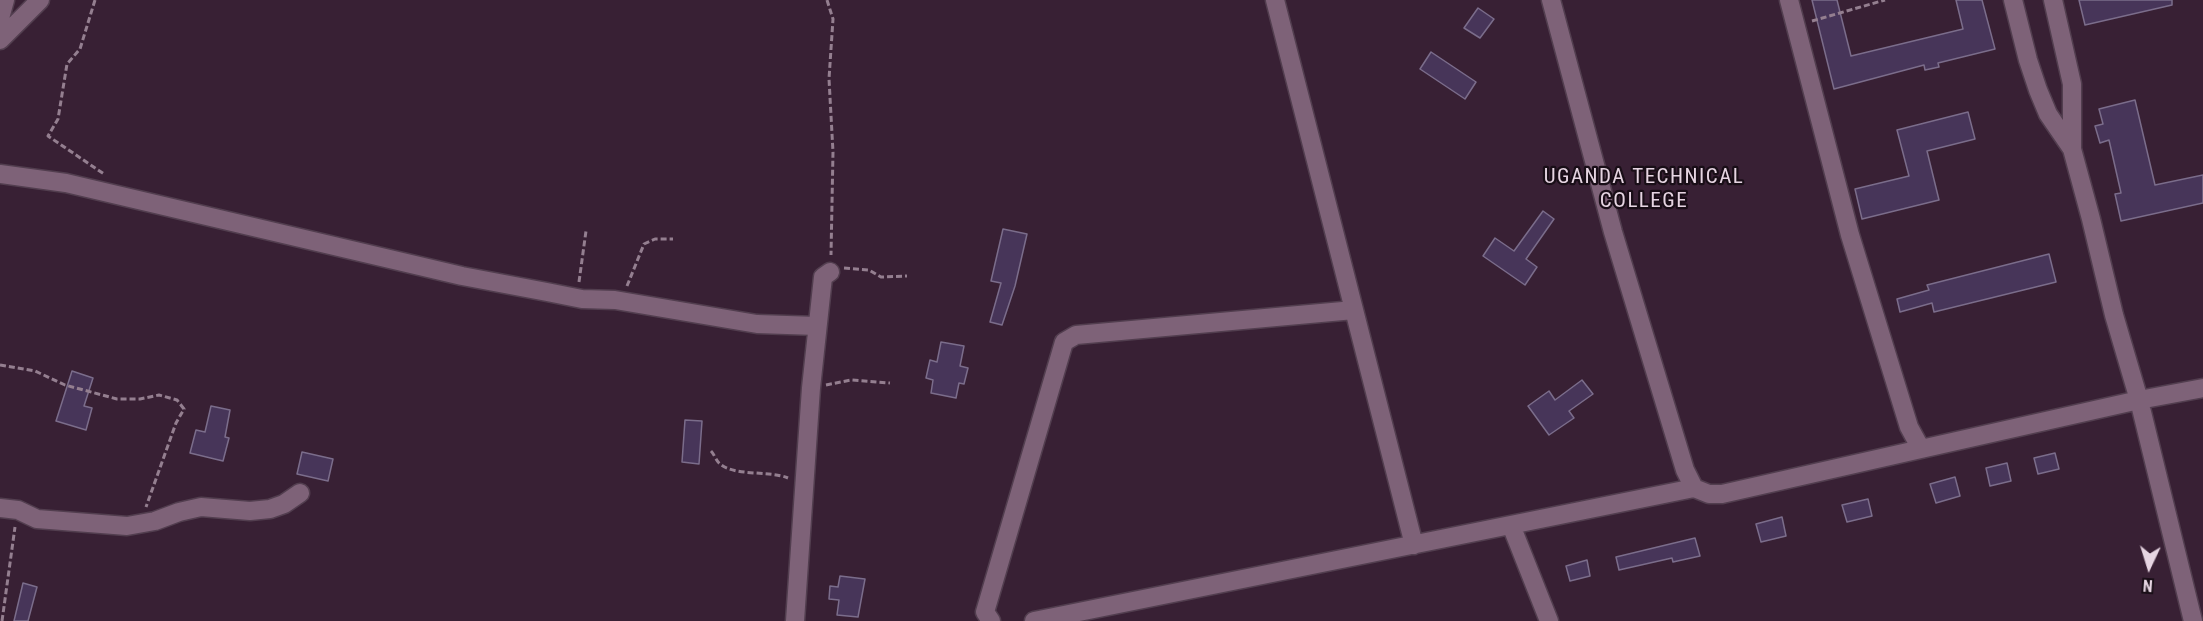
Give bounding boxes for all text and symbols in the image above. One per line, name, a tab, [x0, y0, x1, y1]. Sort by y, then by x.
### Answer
district label: UGANDA TECHNICAL COLLEGE	[1544, 165, 1744, 215]
north arrow	[2119, 537, 2179, 597]
text: N	[2142, 576, 2153, 595]

